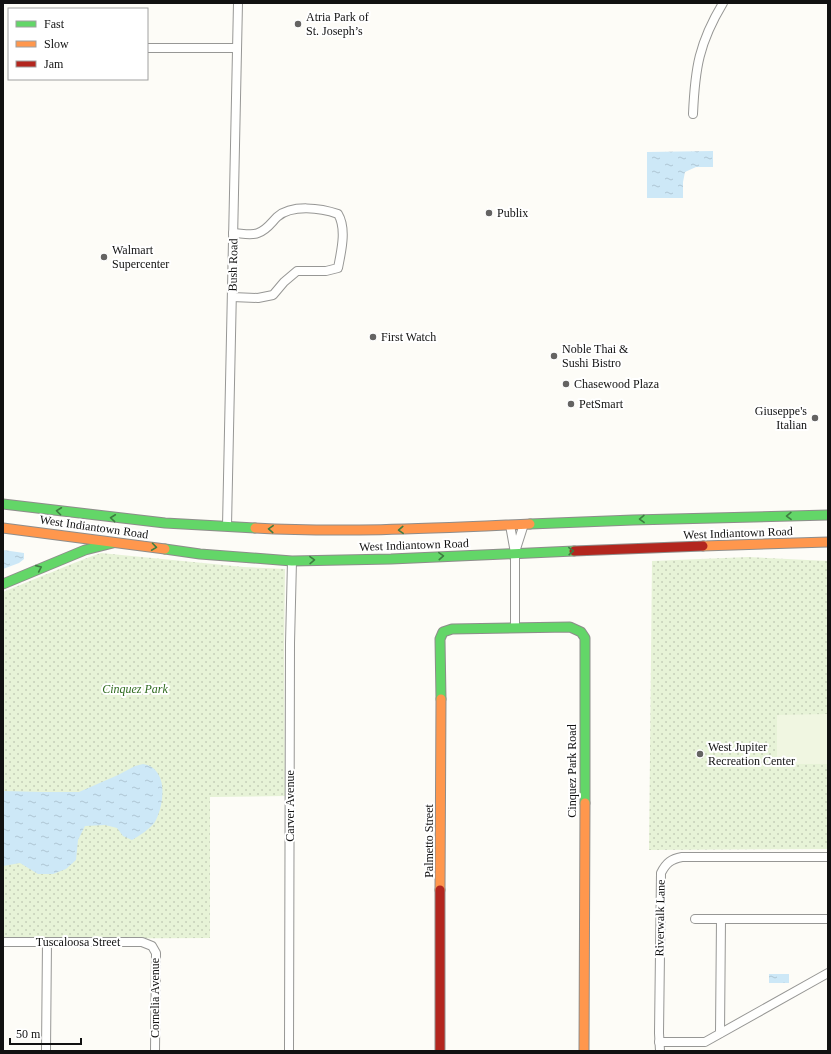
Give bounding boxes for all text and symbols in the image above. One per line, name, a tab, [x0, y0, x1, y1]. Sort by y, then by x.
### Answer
legend	[8, 8, 148, 80]
place label: Atria Park of St. Joseph’s	[306, 10, 369, 38]
text: Fast	[44, 17, 65, 31]
marker: Atria Park of St. Joseph’s	[293, 19, 303, 29]
text: Slow	[44, 37, 69, 51]
text: Jam	[44, 57, 64, 71]
place label: Publix	[497, 206, 528, 220]
marker: Publix	[484, 208, 494, 218]
street label: Bush Road	[226, 238, 240, 292]
place label: Walmart Supercenter	[112, 243, 169, 271]
marker: Walmart Supercenter	[99, 252, 109, 262]
place label: First Watch	[381, 330, 436, 344]
marker: First Watch	[368, 332, 378, 342]
place label: Noble Thai & Sushi Bistro	[562, 342, 629, 370]
marker: Noble Thai & Sushi Bistro	[549, 351, 559, 361]
place label: Chasewood Plaza	[574, 377, 660, 391]
marker: Chasewood Plaza	[561, 379, 571, 389]
place label: PetSmart	[579, 397, 624, 411]
marker: PetSmart	[566, 399, 576, 409]
place label: Giuseppe's Italian	[755, 404, 807, 432]
marker: Giuseppe's Italian	[810, 413, 820, 423]
one-way arrow	[56, 507, 62, 516]
street label: West Indiantown Road	[39, 512, 149, 542]
one-way arrow	[786, 512, 792, 520]
one-way arrow	[110, 513, 116, 522]
one-way arrow	[639, 515, 645, 524]
one-way arrow	[268, 524, 274, 533]
street label: West Indiantown Road	[683, 524, 793, 542]
one-way arrow	[398, 526, 404, 534]
street label: West Indiantown Road	[359, 536, 469, 554]
one-way arrow	[151, 542, 157, 551]
one-way arrow	[568, 547, 574, 555]
one-way arrow	[438, 552, 444, 561]
one-way arrow	[309, 556, 315, 565]
one-way arrow	[35, 565, 42, 573]
park label: Cinquez Park	[102, 682, 168, 696]
street label: Cinquez Park Road	[565, 724, 579, 818]
place label: West Jupiter Recreation Center	[708, 740, 795, 768]
marker: West Jupiter Recreation Center	[695, 749, 705, 759]
street label: Carver Avenue	[283, 770, 297, 842]
street label: Palmetto Street	[422, 804, 436, 878]
street label: Riverwalk Lane	[652, 879, 668, 957]
street label: Tuscaloosa Street	[36, 935, 121, 949]
street label: Cornelia Avenue	[148, 958, 162, 1038]
scale bar	[10, 1020, 81, 1046]
text: 50 m	[16, 1027, 41, 1041]

